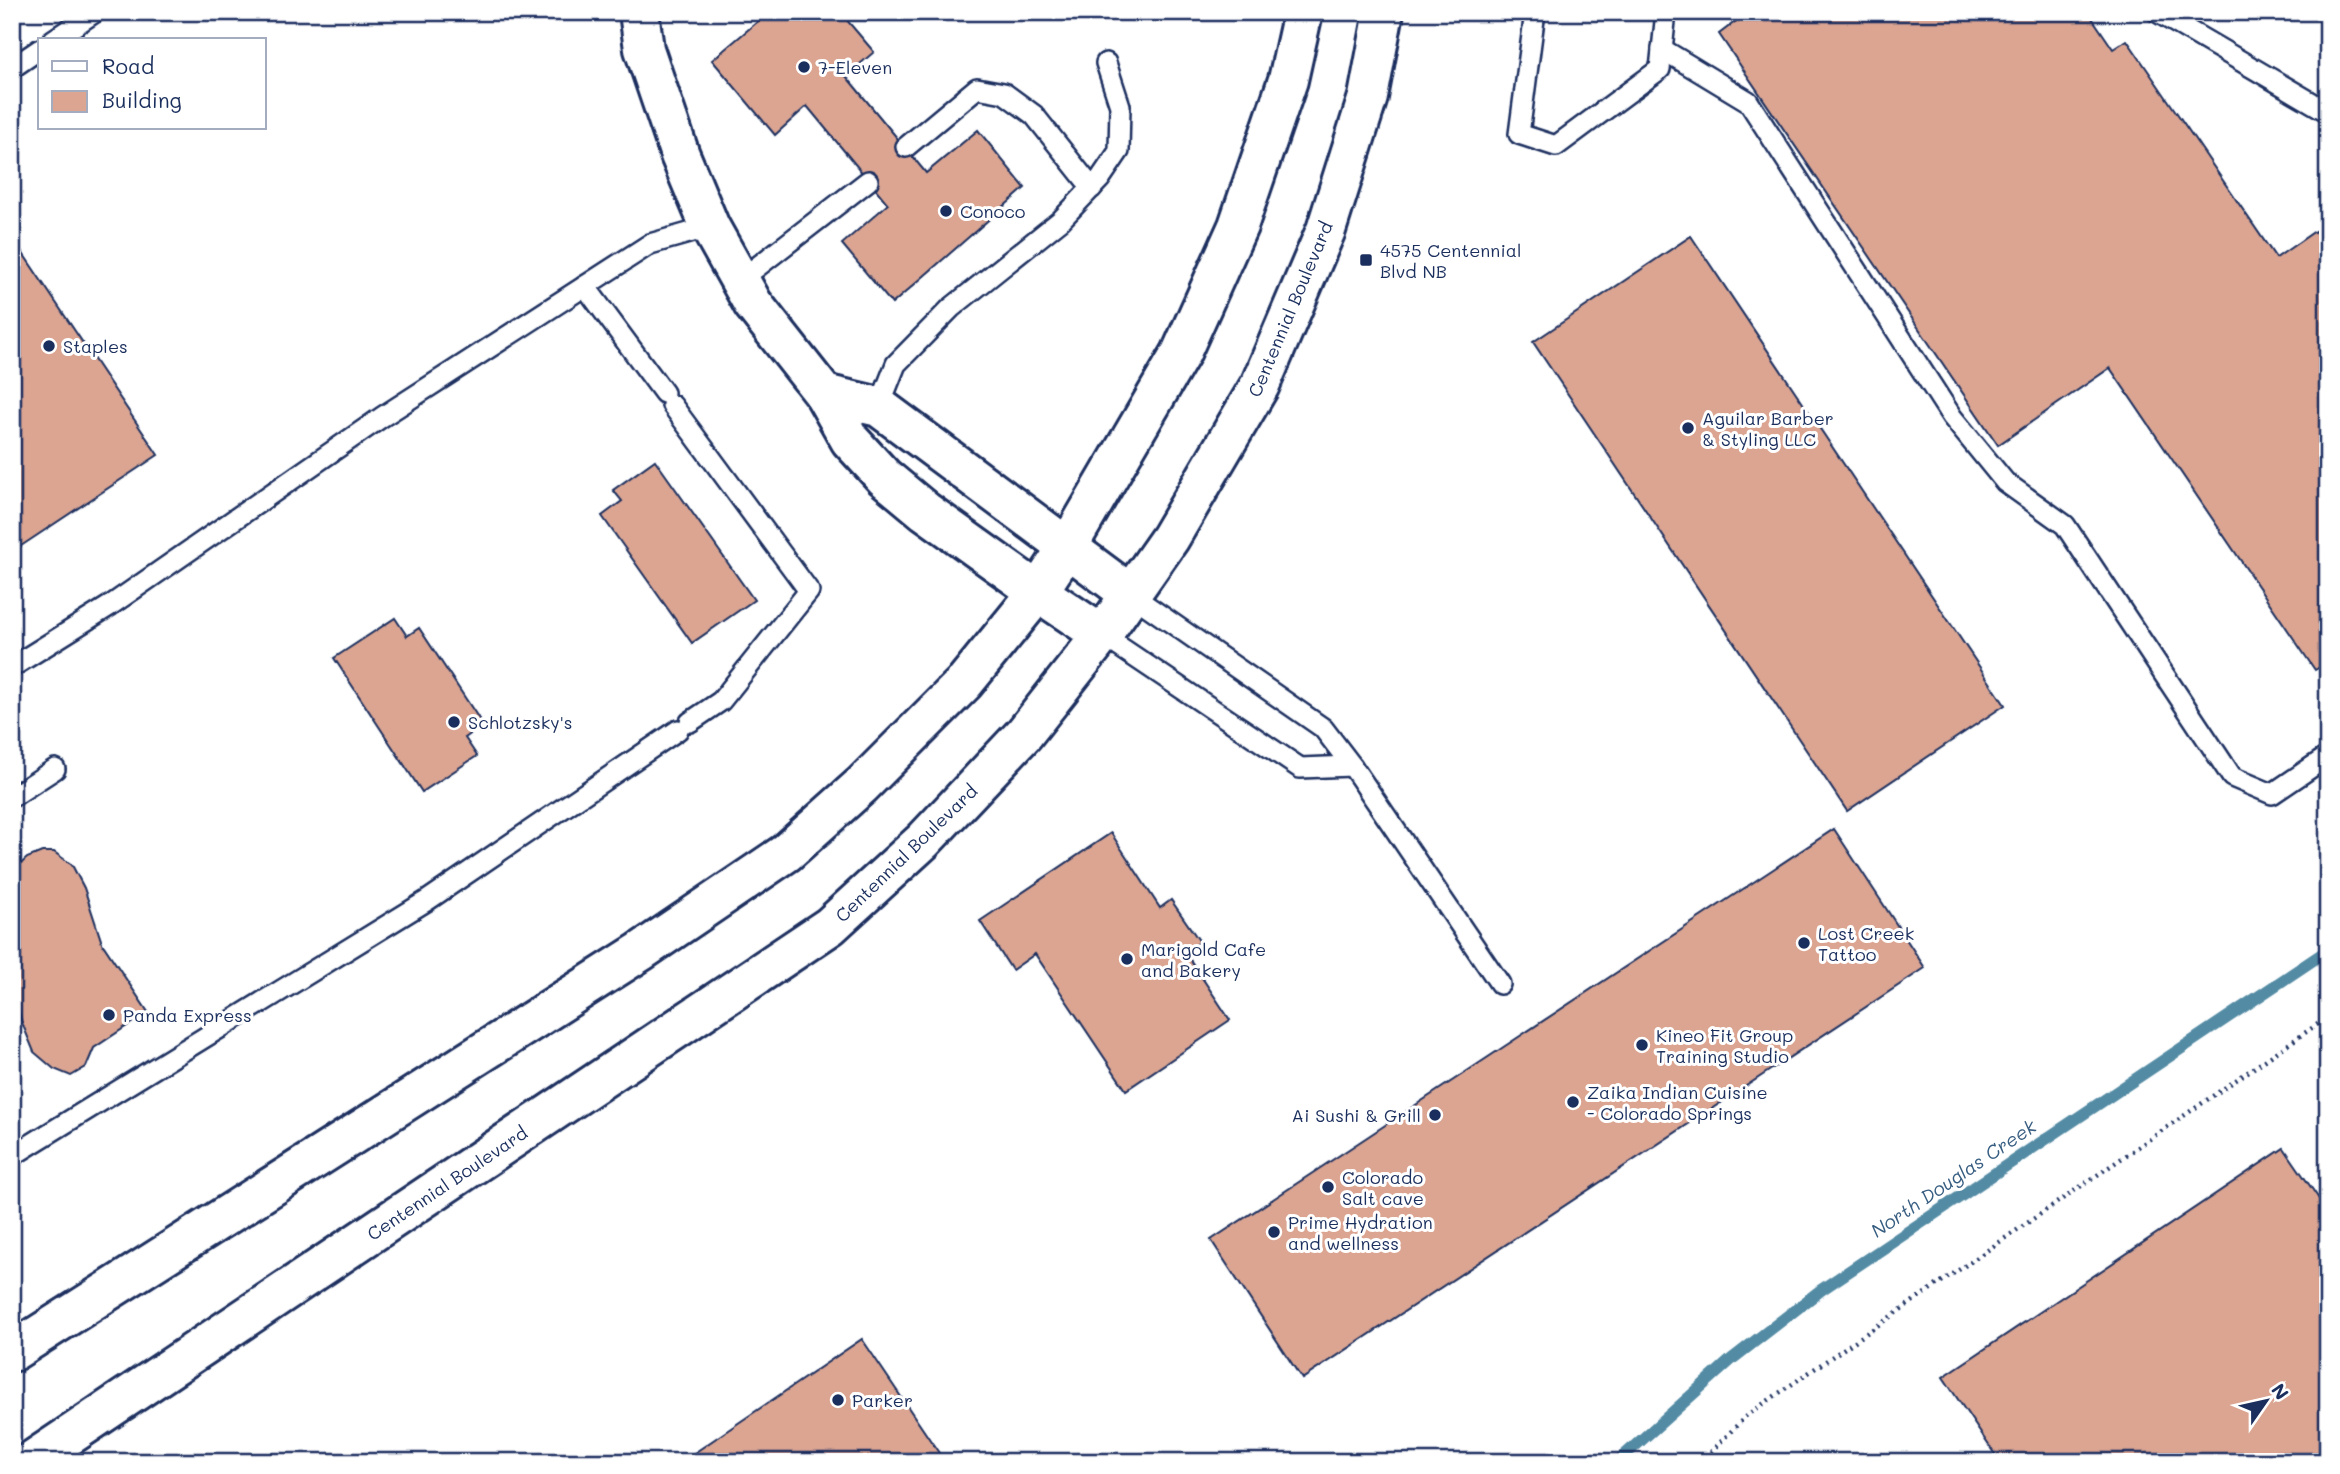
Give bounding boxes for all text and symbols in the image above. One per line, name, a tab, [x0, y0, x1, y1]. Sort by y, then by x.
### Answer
legend	[38, 38, 266, 130]
text: Road	[102, 52, 154, 79]
place label: 7-Eleven	[818, 55, 892, 79]
marker: 7-Eleven	[796, 59, 812, 75]
text: Building	[102, 86, 182, 113]
place label: Conoco	[960, 199, 1026, 223]
marker: Conoco	[938, 203, 954, 219]
street label: Centennial Boulevard	[1242, 218, 1338, 400]
place label: 4575 Centennial Blvd NB	[1380, 238, 1522, 283]
marker: 4575 Centennial Blvd NB	[1358, 252, 1374, 268]
place label: Staples	[63, 334, 128, 358]
marker: Staples	[41, 338, 57, 354]
place label: Aguilar Barber & Styling LLC	[1702, 406, 1834, 451]
marker: Aguilar Barber & Styling LLC	[1680, 420, 1696, 436]
place label: Schlotzsky's	[468, 710, 572, 734]
marker: Schlotzsky's	[446, 714, 462, 730]
street label: Centennial Boulevard	[830, 779, 982, 927]
place label: Lost Creek Tattoo	[1818, 921, 1914, 966]
marker: Lost Creek Tattoo	[1796, 935, 1812, 951]
place label: Marigold Cafe and Bakery	[1141, 937, 1266, 982]
marker: Marigold Cafe and Bakery	[1119, 951, 1135, 967]
place label: Panda Express	[123, 1003, 252, 1027]
marker: Panda Express	[101, 1007, 117, 1023]
place label: Kineo Fit Group Training Studio	[1656, 1023, 1793, 1068]
marker: Kineo Fit Group Training Studio	[1634, 1037, 1650, 1053]
place label: Zaika Indian Cuisine - Colorado Springs	[1587, 1080, 1768, 1125]
marker: Zaika Indian Cuisine - Colorado Springs	[1565, 1094, 1581, 1110]
place label: Ai Sushi & Grill	[1291, 1103, 1421, 1127]
marker: Ai Sushi & Grill	[1427, 1107, 1443, 1123]
water label: North Douglas Creek	[1865, 1113, 2041, 1243]
street label: Centennial Boulevard	[362, 1120, 532, 1246]
place label: Colorado Salt cave	[1342, 1165, 1424, 1210]
marker: Colorado Salt cave	[1320, 1179, 1336, 1195]
place label: Prime Hydration and wellness	[1288, 1210, 1433, 1255]
marker: Prime Hydration and wellness	[1266, 1224, 1282, 1240]
north arrow	[2232, 1366, 2302, 1436]
text: N	[2266, 1378, 2295, 1404]
place label: Parker	[852, 1388, 913, 1412]
marker: Parker	[830, 1392, 846, 1408]

